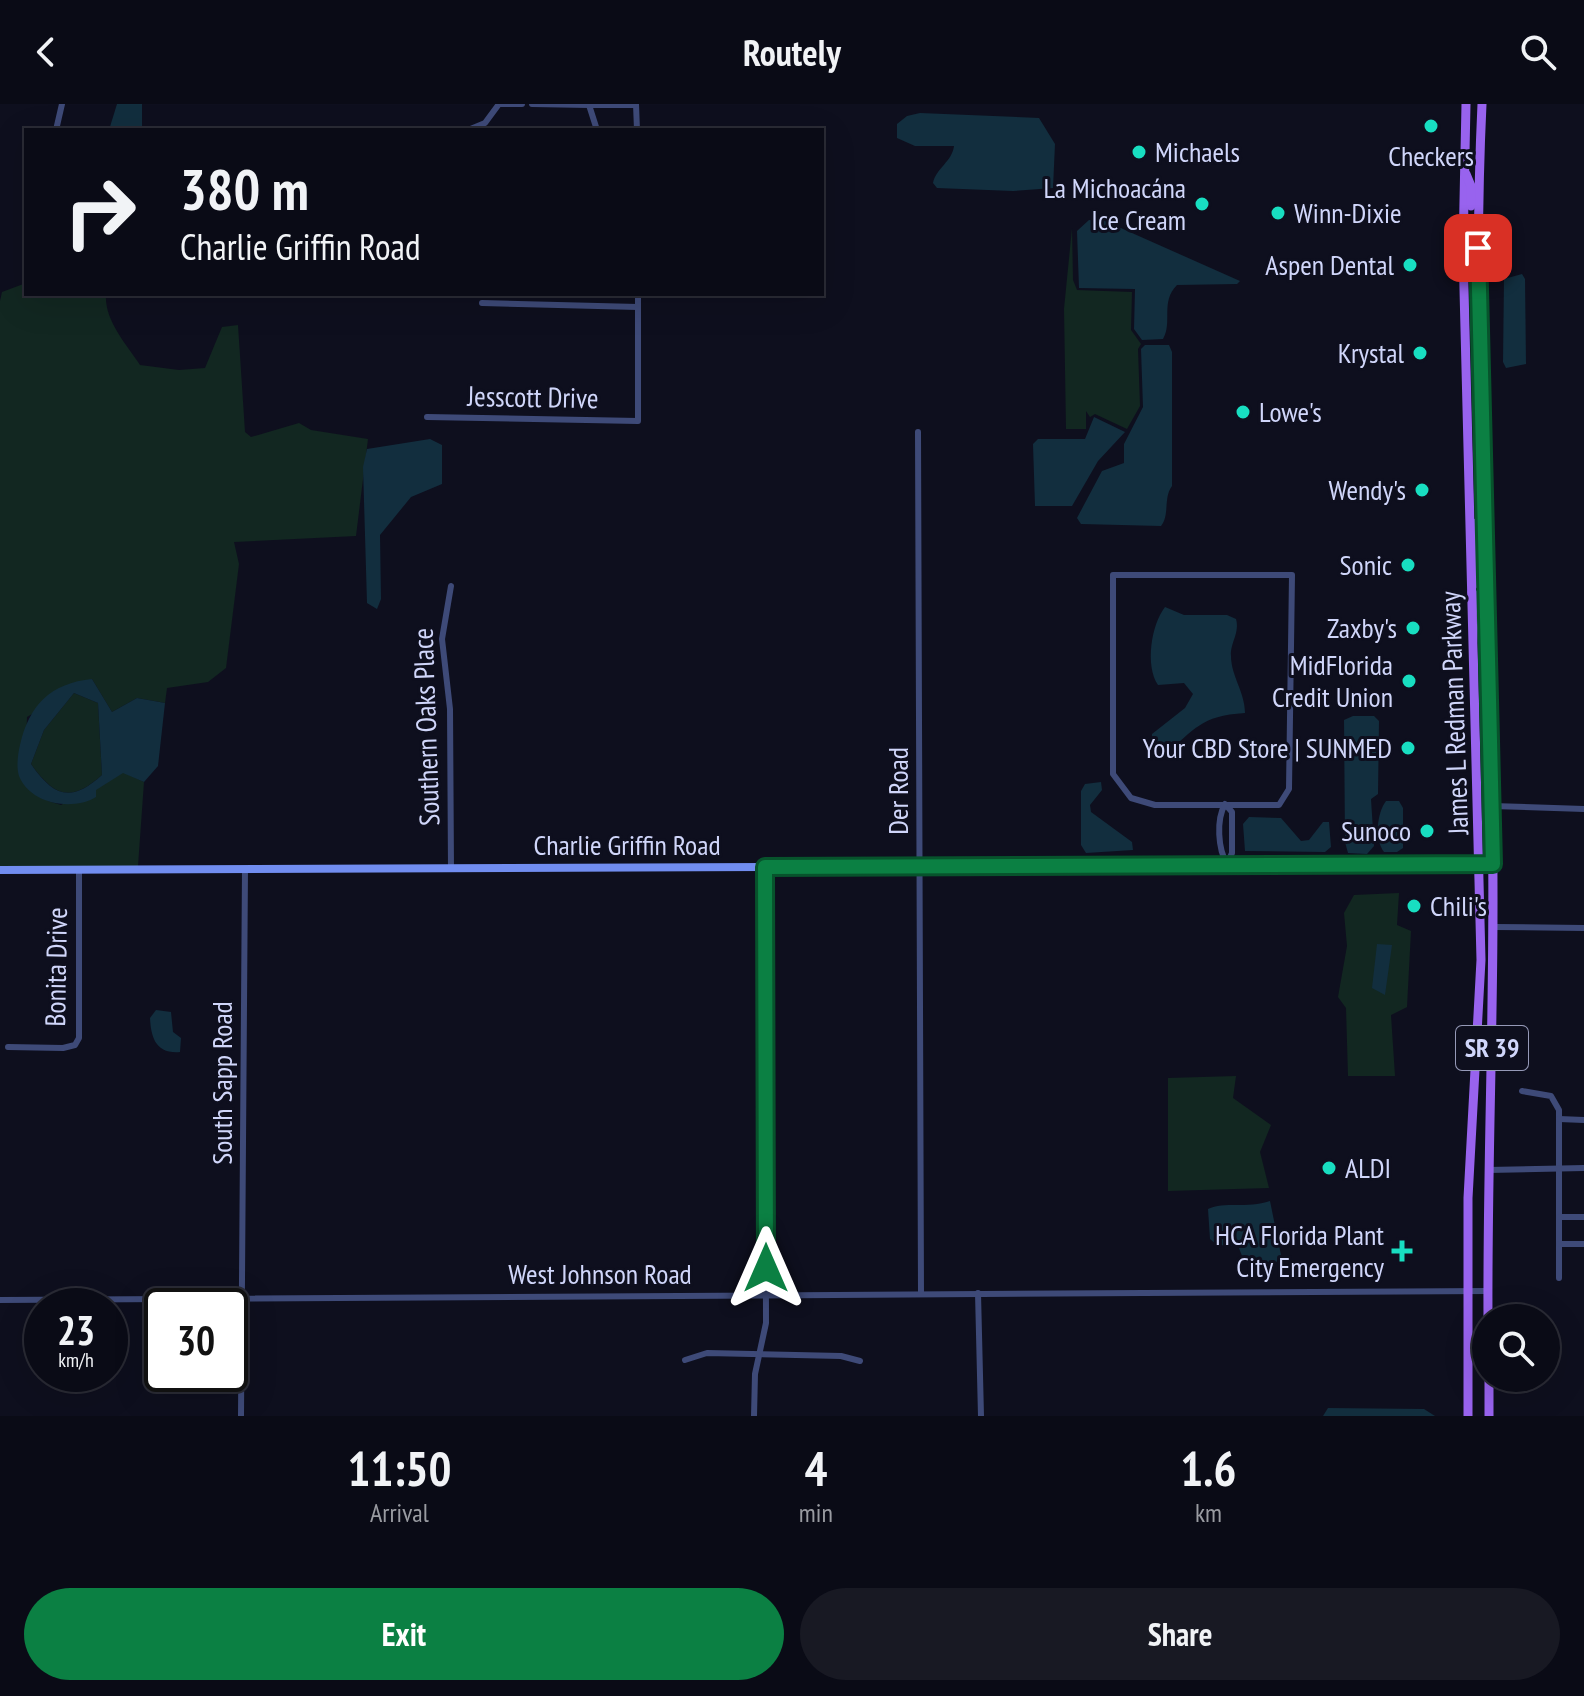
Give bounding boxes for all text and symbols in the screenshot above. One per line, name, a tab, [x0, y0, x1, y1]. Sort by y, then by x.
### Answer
text: Routely	[743, 29, 841, 76]
icon: back	[24, 30, 68, 74]
icon: search	[1516, 30, 1560, 74]
marker: Checkers	[1422, 117, 1440, 135]
place label: Michaels	[1155, 133, 1240, 170]
place label: Checkers	[1388, 137, 1474, 174]
marker: Michaels	[1130, 143, 1148, 161]
text: 380 m	[180, 153, 309, 225]
icon: right	[48, 160, 152, 264]
place label: La Michoacána Ice Cream	[1043, 169, 1186, 238]
place label: Winn-Dixie	[1294, 194, 1402, 231]
marker: La Michoacána Ice Cream	[1193, 195, 1211, 213]
marker: Winn-Dixie	[1269, 204, 1287, 222]
pin	[1444, 214, 1512, 282]
text: Charlie Griffin Road	[180, 223, 421, 270]
icon: arrive	[1456, 226, 1500, 270]
place label: Aspen Dental	[1265, 246, 1394, 283]
marker: Aspen Dental	[1401, 256, 1419, 274]
place label: Krystal	[1338, 334, 1404, 371]
marker: Krystal	[1411, 344, 1429, 362]
street label: Jesscott Drive	[466, 377, 599, 416]
place label: Lowe's	[1259, 393, 1322, 430]
marker: Lowe's	[1234, 403, 1252, 421]
place label: Wendy's	[1329, 471, 1406, 508]
marker: Wendy's	[1413, 481, 1431, 499]
place label: Sonic	[1340, 546, 1392, 583]
marker: Sonic	[1399, 556, 1417, 574]
street label: James L Redman Parkway	[1431, 590, 1476, 836]
place label: Zaxby's	[1327, 609, 1397, 646]
marker: Zaxby's	[1404, 619, 1422, 637]
street label: Southern Oaks Place	[404, 627, 447, 827]
place label: MidFlorida Credit Union	[1272, 646, 1393, 715]
marker: MidFlorida Credit Union	[1400, 672, 1418, 690]
place label: Your CBD Store | SUNMED	[1143, 729, 1392, 766]
marker: Your CBD Store | SUNMED	[1399, 739, 1417, 757]
street label: Der Road	[879, 747, 916, 835]
place label: Sunoco	[1341, 812, 1411, 849]
marker: Sunoco	[1418, 822, 1436, 840]
street label: Charlie Griffin Road	[533, 826, 721, 863]
place label: Chili's	[1430, 887, 1487, 924]
marker: Chili's	[1405, 897, 1423, 915]
street label: Bonita Drive	[36, 907, 75, 1027]
street label: South Sapp Road	[203, 1001, 240, 1165]
road number: SR 39	[1456, 1026, 1528, 1070]
place label: ALDI	[1345, 1149, 1391, 1186]
marker: ALDI	[1320, 1159, 1338, 1177]
place label: HCA Florida Plant City Emergency	[1215, 1216, 1384, 1285]
position arrow	[724, 1226, 808, 1310]
marker: HCA Florida Plant City Emergency	[1391, 1240, 1413, 1262]
street label: West Johnson Road	[508, 1255, 692, 1292]
speed limit sign: 30	[144, 1288, 248, 1392]
text: 23	[57, 1304, 95, 1356]
map controls	[1472, 1304, 1560, 1392]
button: search	[1472, 1304, 1560, 1392]
text: km/h	[58, 1347, 94, 1373]
text: 11:50	[348, 1437, 451, 1499]
text: 4	[804, 1437, 827, 1499]
text: 1.6	[1180, 1437, 1236, 1499]
text: Arrival	[370, 1496, 429, 1529]
text: min	[799, 1496, 833, 1529]
text: km	[1195, 1496, 1222, 1529]
button: Exit	[24, 1588, 784, 1680]
button: Share	[800, 1588, 1560, 1680]

